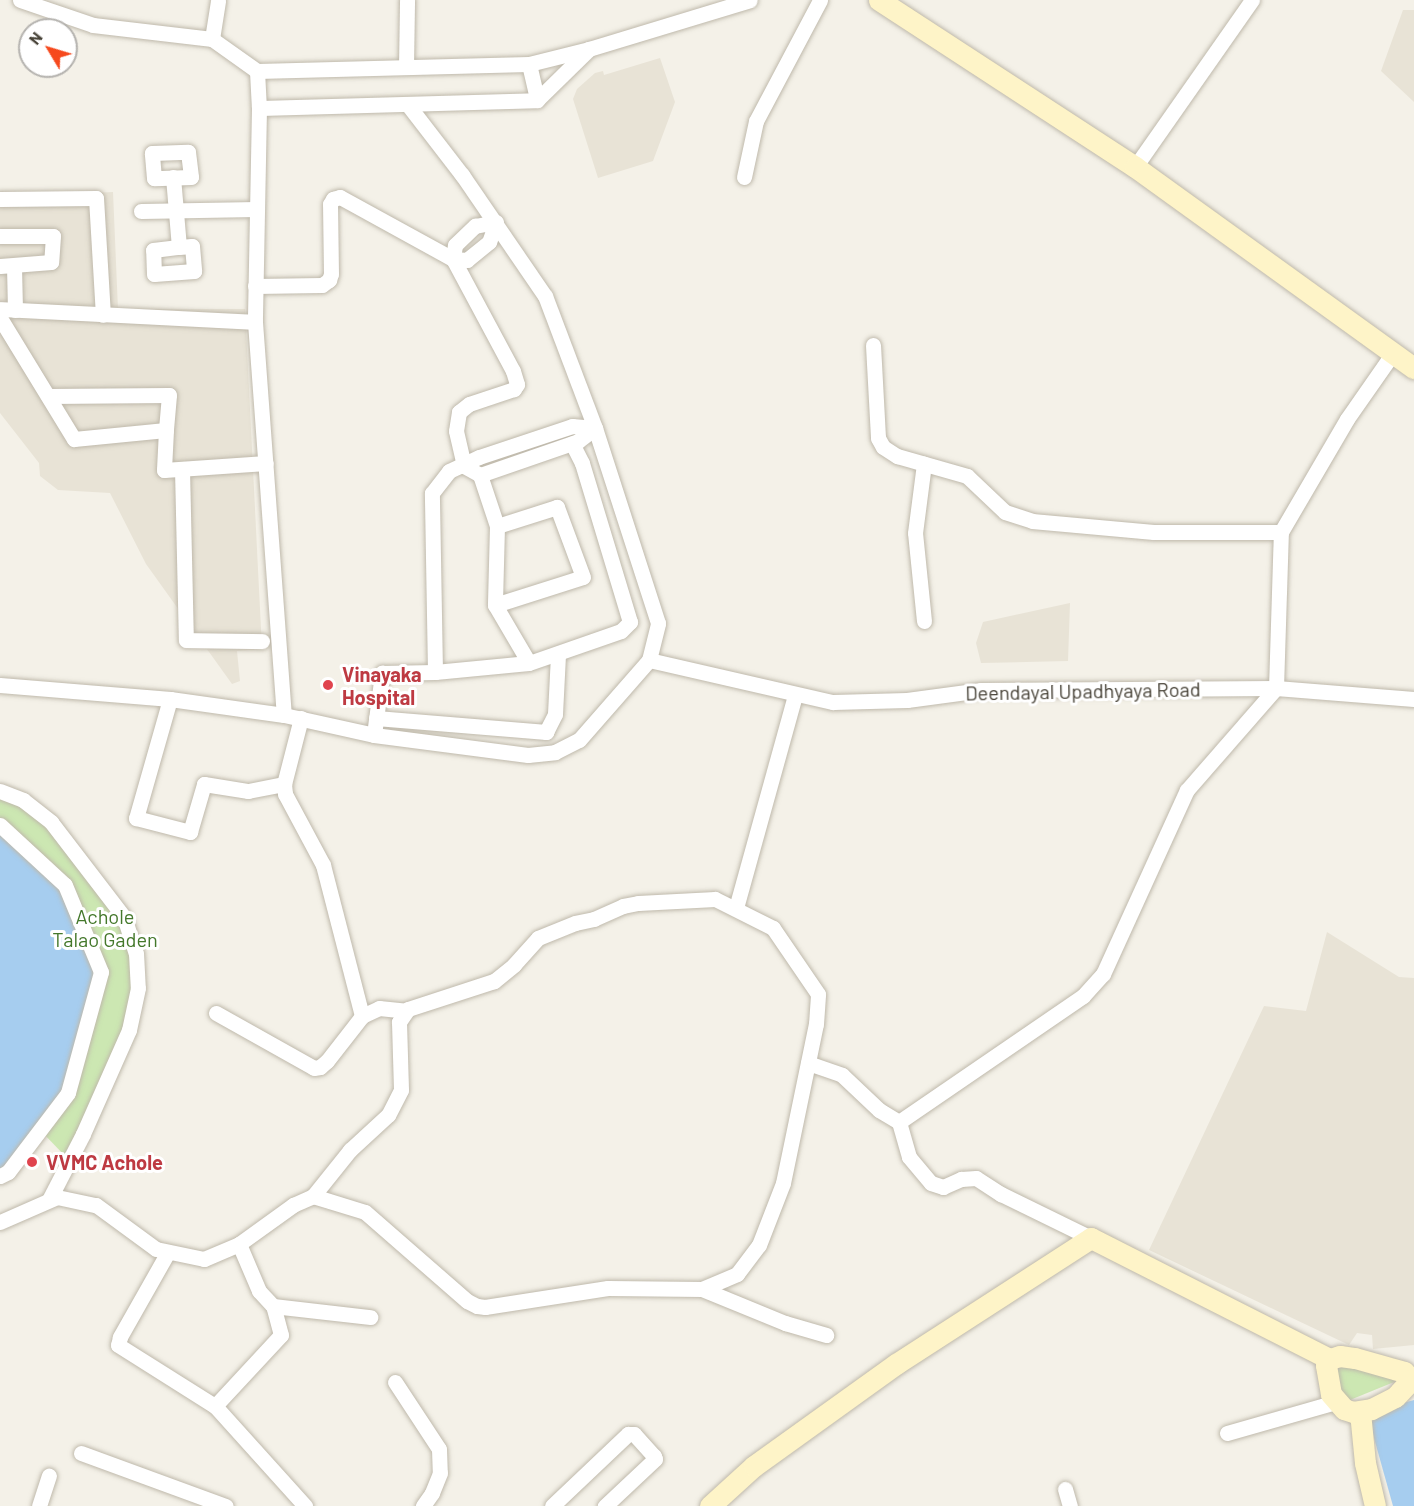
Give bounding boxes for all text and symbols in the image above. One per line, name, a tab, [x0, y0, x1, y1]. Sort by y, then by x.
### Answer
north arrow	[18, 18, 78, 78]
text: N	[24, 28, 46, 48]
place label: Vinayaka Hospital	[342, 662, 422, 709]
marker: Vinayaka Hospital	[319, 676, 337, 694]
street label: Deendayal Upadhyaya Road	[965, 677, 1201, 705]
park label: Achole Talao Gaden	[52, 904, 158, 951]
place label: VVMC Achole	[46, 1150, 163, 1174]
marker: VVMC Achole	[23, 1153, 41, 1171]

